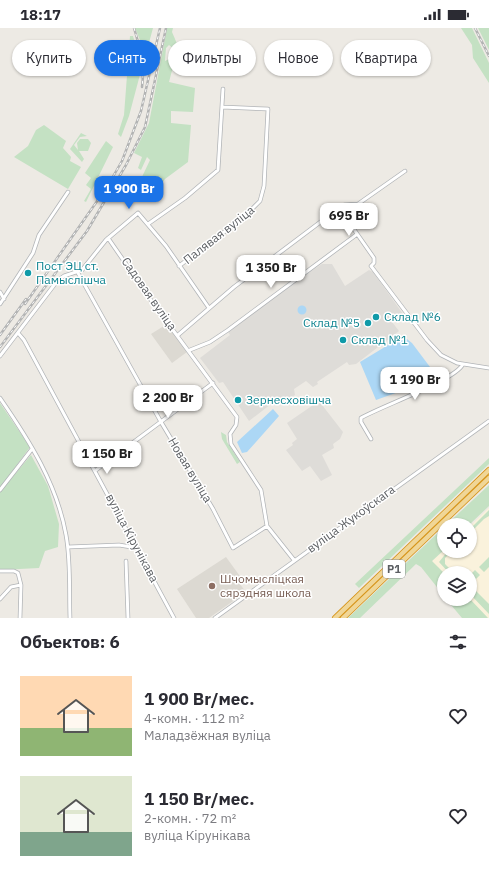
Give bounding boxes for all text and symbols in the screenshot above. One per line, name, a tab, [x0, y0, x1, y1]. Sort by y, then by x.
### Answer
text: 18:17	[20, 5, 61, 24]
chip: Купить	[12, 40, 86, 76]
chip: Снять	[94, 40, 160, 76]
chip: Фильтры	[168, 40, 256, 76]
chip: Новое	[264, 40, 333, 76]
chip: Квартира	[341, 40, 431, 76]
pin: 1 900 Br	[88, 176, 170, 210]
text: 1 900 Br	[103, 180, 155, 197]
street label: Палявая вуліца	[180, 202, 258, 267]
pin: 695 Br	[316, 203, 382, 237]
text: 695 Br	[329, 207, 369, 224]
street label: Садовая вуліца	[119, 254, 181, 334]
pin: 1 350 Br	[230, 255, 312, 289]
place label: Пост ЭЦ ст. Памыслішча	[36, 258, 107, 287]
text: 1 350 Br	[245, 259, 297, 276]
marker: Пост ЭЦ ст. Памыслішча	[23, 268, 33, 278]
place label: Склад №6	[384, 309, 441, 324]
marker: Склад №6	[371, 312, 381, 322]
place label: Склад №5	[303, 315, 360, 330]
marker: Склад №5	[363, 318, 373, 328]
place label: Склад №1	[351, 332, 408, 347]
marker: Склад №1	[338, 335, 348, 345]
pin: 1 190 Br	[374, 367, 456, 401]
text: 1 190 Br	[389, 371, 441, 388]
pin: 2 200 Br	[127, 385, 209, 419]
text: 2 200 Br	[142, 389, 194, 406]
place label: Зернесховішча	[246, 392, 332, 407]
marker: Зернесховішча	[233, 395, 243, 405]
street label: Новая вуліца	[165, 434, 216, 506]
pin: 1 150 Br	[66, 441, 148, 475]
text: 1 150 Br	[81, 445, 133, 462]
street label: вуліца Жукоўскага	[304, 481, 398, 556]
street label: вуліца Кірунікава	[103, 491, 162, 585]
map controls	[437, 518, 477, 606]
button: locate	[437, 518, 477, 558]
road number: Р1	[383, 560, 405, 578]
button: layers	[437, 566, 477, 606]
place label: Шчомысліцкая сярэдняя школа	[220, 571, 312, 600]
marker: Шчомысліцкая сярэдняя школа	[207, 581, 217, 591]
text: Объектов: 6	[20, 631, 120, 653]
icon: filters	[447, 631, 469, 653]
text: 1 900 Br/мес.	[144, 688, 254, 710]
icon: home	[52, 692, 100, 740]
icon: heart	[447, 705, 469, 727]
text: 4-комн. · 112 m²	[144, 710, 244, 727]
text: Маладзёжная вуліца	[144, 727, 271, 744]
text: 1 150 Br/мес.	[144, 788, 254, 810]
icon: home	[52, 792, 100, 840]
icon: heart	[447, 805, 469, 827]
text: 2-комн. · 72 m²	[144, 810, 236, 827]
text: вуліца Кірунікава	[144, 827, 251, 844]

